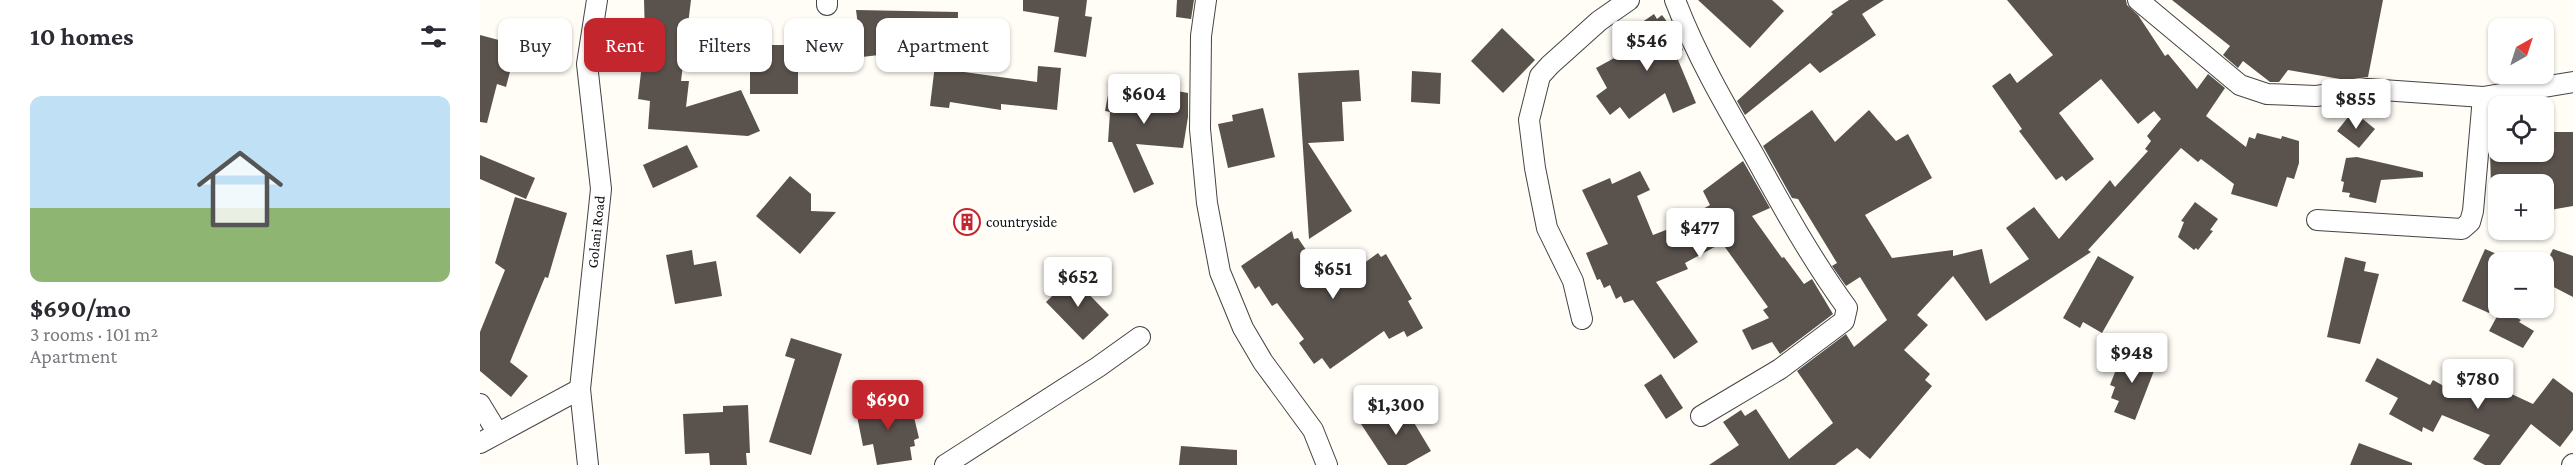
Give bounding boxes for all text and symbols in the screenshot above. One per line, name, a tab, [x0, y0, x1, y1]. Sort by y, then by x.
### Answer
chip: Buy	[498, 18, 572, 72]
chip: Rent	[584, 18, 665, 72]
chip: Filters	[677, 18, 772, 72]
chip: New	[784, 18, 864, 72]
chip: Apartment	[876, 18, 1010, 72]
north arrow	[2488, 18, 2554, 84]
map controls	[2488, 18, 2554, 318]
icon: filters	[417, 20, 450, 53]
pin: $546	[1611, 21, 1683, 72]
text: 10 homes	[30, 22, 134, 51]
text: $546	[1626, 29, 1668, 51]
pin: $604	[1108, 74, 1180, 125]
pin: $855	[2320, 79, 2392, 130]
text: $604	[1122, 82, 1166, 104]
text: $855	[2336, 87, 2376, 109]
button: locate	[2488, 96, 2554, 162]
icon: home	[186, 135, 294, 243]
button: +	[2488, 174, 2554, 240]
street label: Golani Road	[584, 195, 608, 269]
building icon: countryside	[952, 207, 982, 237]
pin: $477	[1664, 208, 1736, 259]
place label: countryside	[986, 214, 1057, 231]
text: $477	[1680, 216, 1720, 238]
pin: $651	[1297, 249, 1369, 300]
button: −	[2488, 252, 2554, 318]
pin: $652	[1042, 257, 1114, 308]
text: $651	[1314, 257, 1352, 279]
text: $652	[1058, 265, 1098, 287]
text: $690/mo	[30, 294, 131, 323]
text: 3 rooms · 101 m²	[30, 323, 158, 345]
pin: $948	[2096, 333, 2168, 384]
text: $948	[2111, 341, 2153, 363]
text: Apartment	[30, 345, 117, 367]
pin: $780	[2442, 359, 2514, 410]
text: $780	[2456, 367, 2500, 389]
pin: $690	[852, 380, 924, 431]
pin: $1,300	[1347, 385, 1445, 436]
text: $690	[866, 388, 910, 410]
text: $1,300	[1367, 393, 1425, 415]

